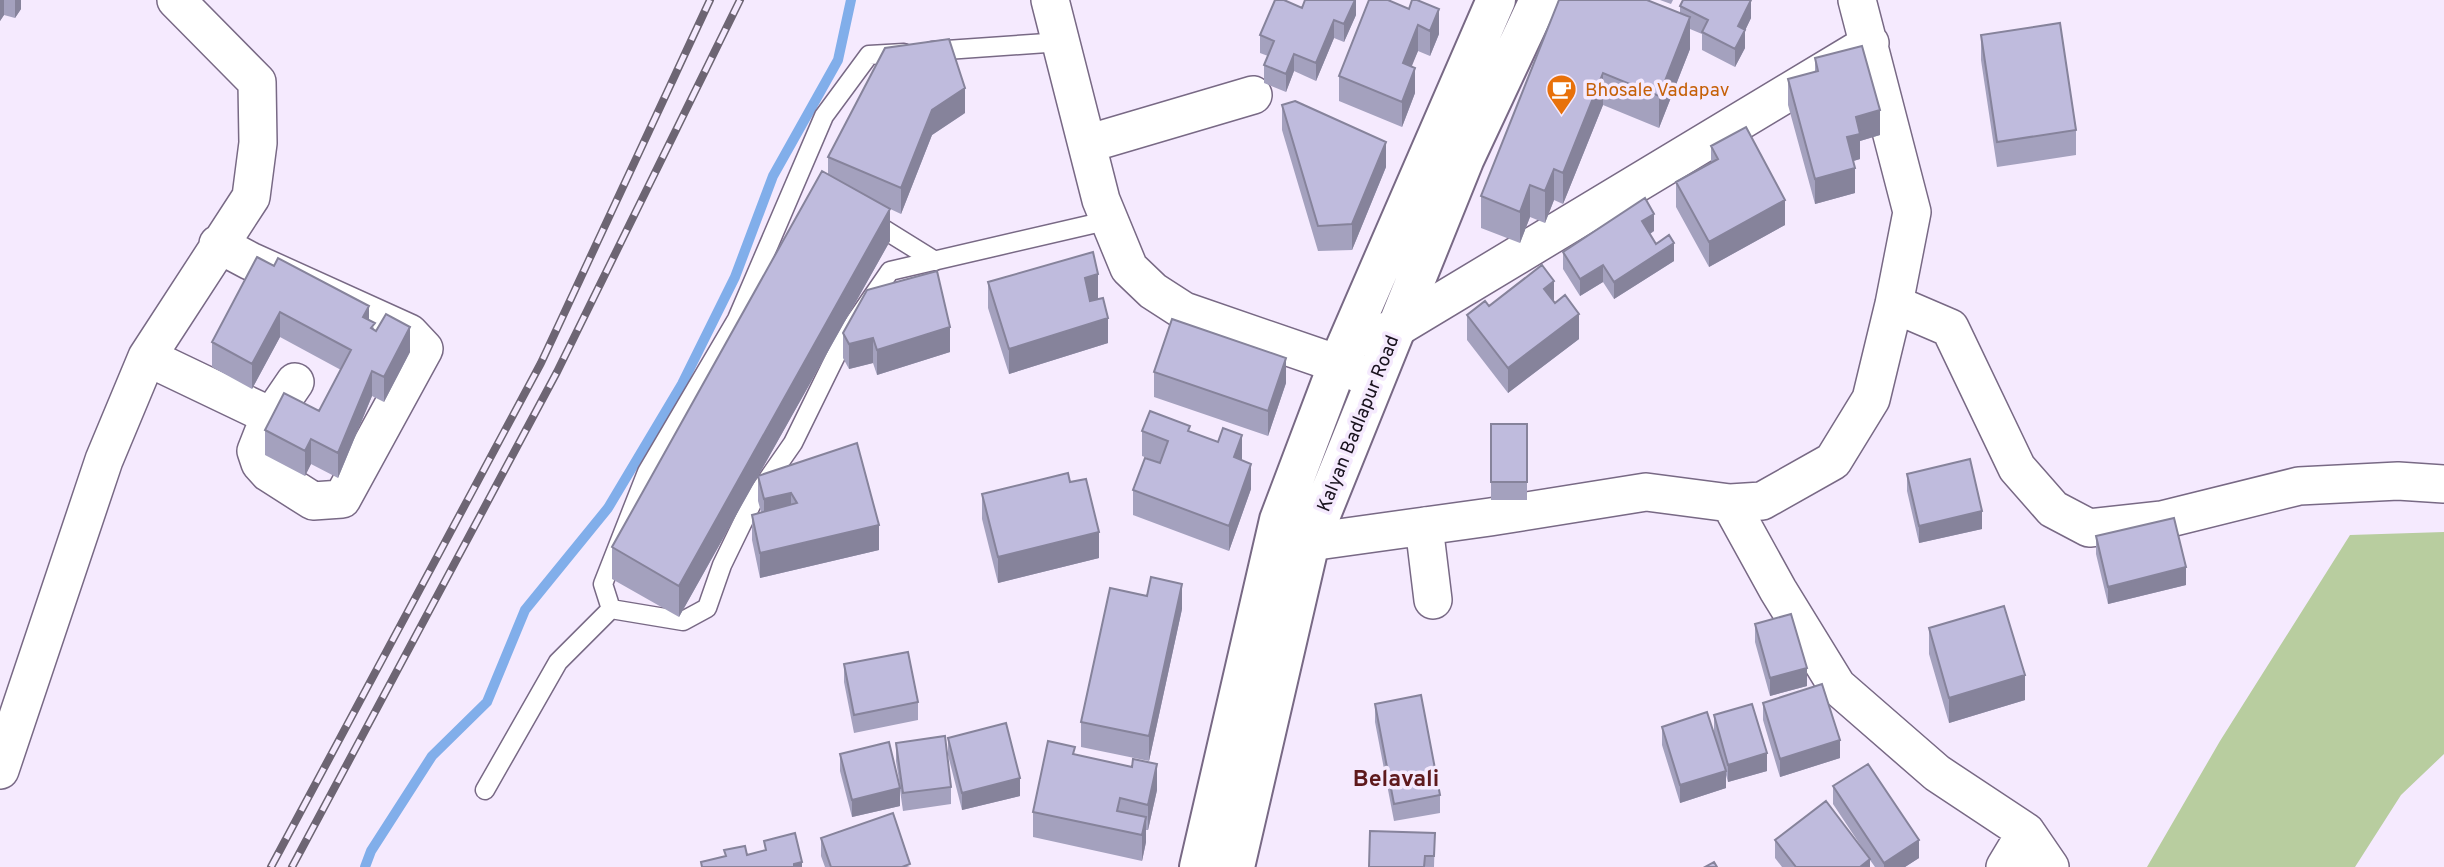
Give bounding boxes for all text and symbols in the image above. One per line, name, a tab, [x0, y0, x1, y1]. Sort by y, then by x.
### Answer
cafe icon: Bhosale Vadapav	[1545, 72, 1579, 116]
place label: Bhosale Vadapav	[1585, 79, 1730, 103]
street label: Kalyan Badlapur Road	[1312, 332, 1405, 516]
district label: Belavali	[1353, 766, 1439, 795]

